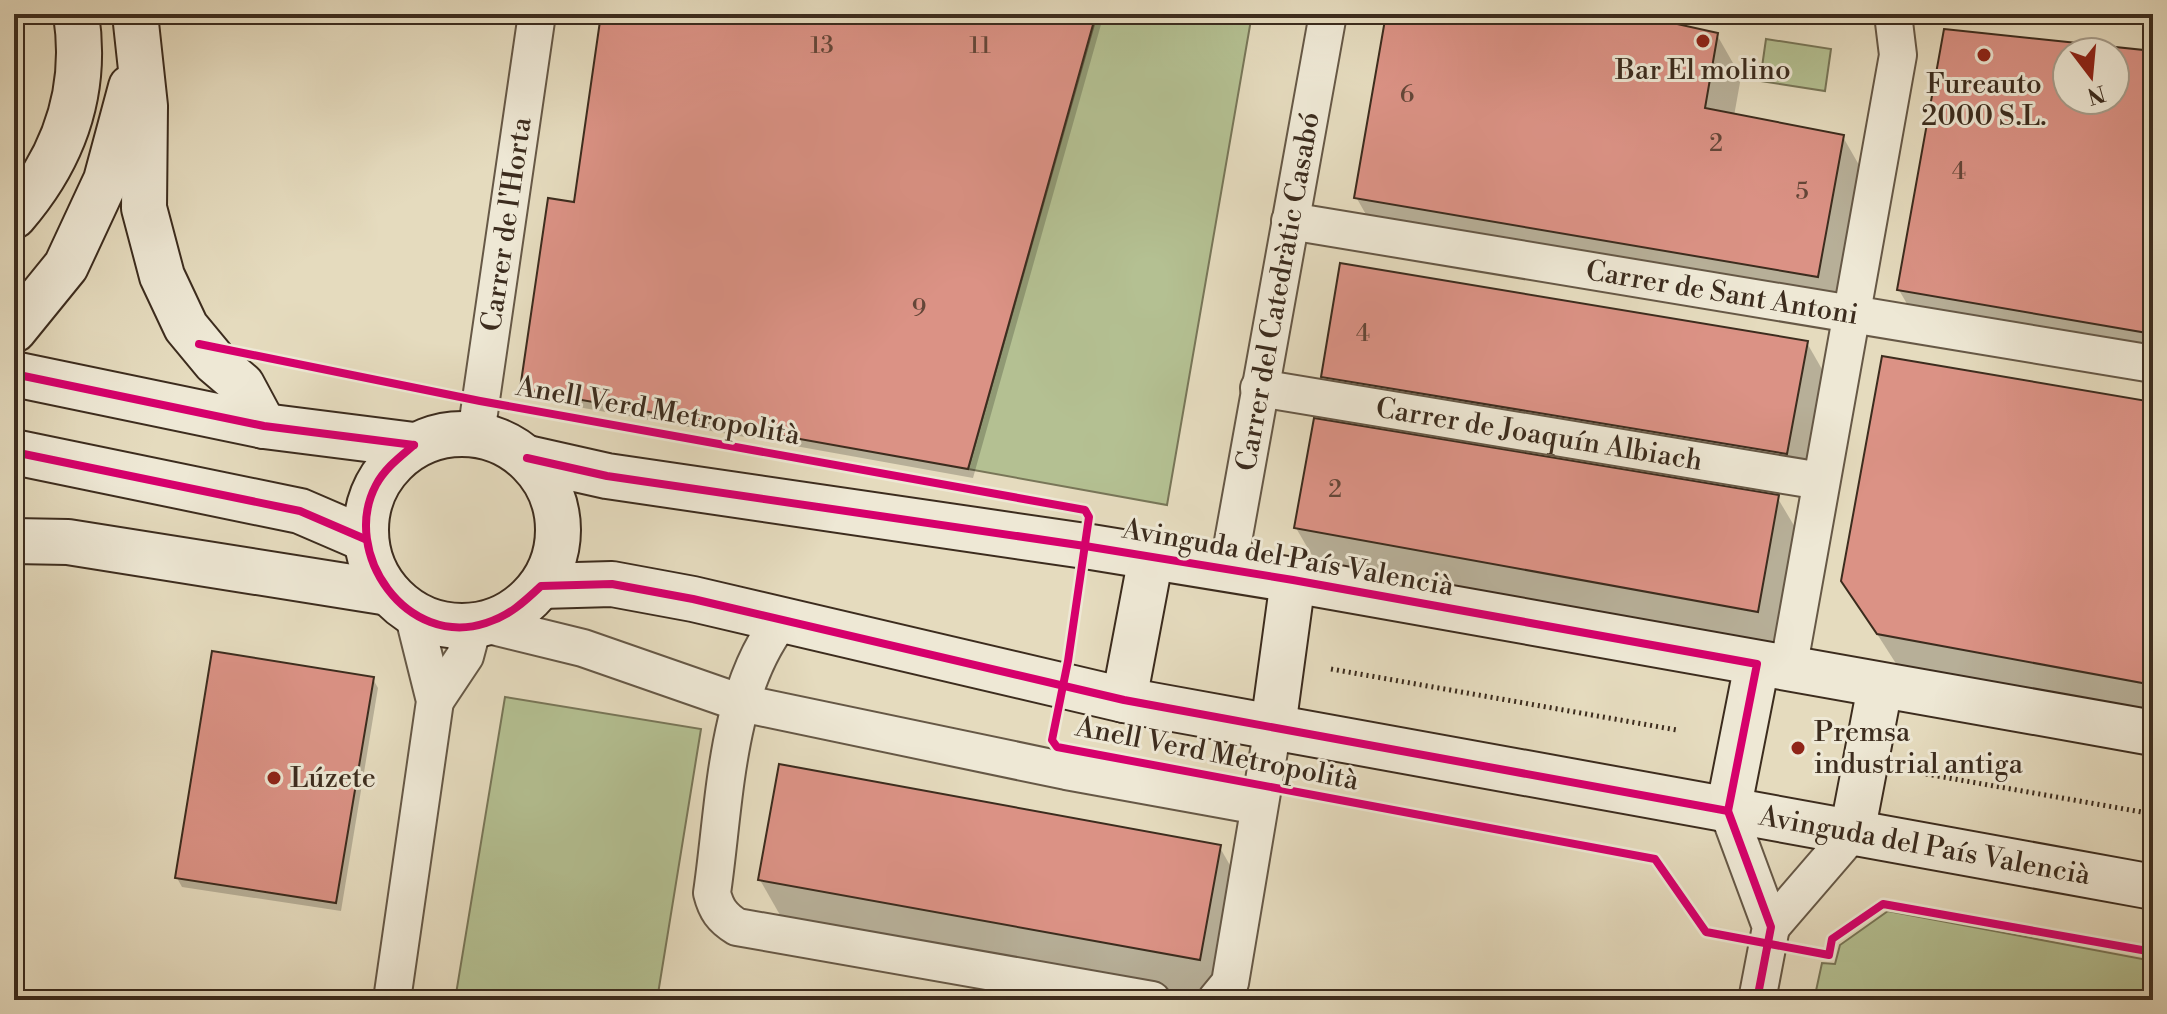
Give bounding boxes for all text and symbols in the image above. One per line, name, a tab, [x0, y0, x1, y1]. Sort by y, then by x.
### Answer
house number: 13	[810, 31, 834, 61]
house number: 11	[969, 31, 991, 61]
marker: Bar El molino	[1694, 32, 1712, 50]
north arrow	[2051, 36, 2131, 116]
marker: Fureauto 2000 S.L.	[1975, 46, 1993, 64]
place label: Bar El molino	[1614, 53, 1791, 88]
place label: Fureauto 2000 S.L.	[1921, 67, 2047, 134]
text: N	[2083, 78, 2108, 109]
house number: 6	[1400, 80, 1414, 110]
street label: Carrer del Catedràtic Casabó	[1229, 109, 1328, 474]
street label: Carrer de l'Horta	[474, 114, 539, 334]
house number: 2	[1709, 129, 1723, 159]
house number: 4	[1952, 157, 1966, 187]
house number: 5	[1795, 177, 1809, 207]
street label: Carrer de Sant Antoni	[1583, 253, 1861, 332]
house number: 9	[912, 294, 926, 324]
house number: 4	[1356, 319, 1370, 349]
street label: Anell Verd Metropolità	[512, 369, 803, 453]
street label: Carrer de Joaquín Albiach	[1373, 390, 1705, 479]
house number: 2	[1328, 475, 1342, 505]
street label: Avinguda del País Valencià	[1119, 511, 1457, 605]
street label: Anell Verd Metropolità	[1071, 709, 1362, 799]
place label: Premsa industrial antiga	[1814, 715, 2024, 782]
marker: Premsa industrial antiga	[1789, 739, 1807, 757]
place label: Lúzete	[290, 761, 376, 796]
marker: Lúzete	[265, 769, 283, 787]
street label: Avinguda del País Valencià	[1755, 798, 2094, 893]

